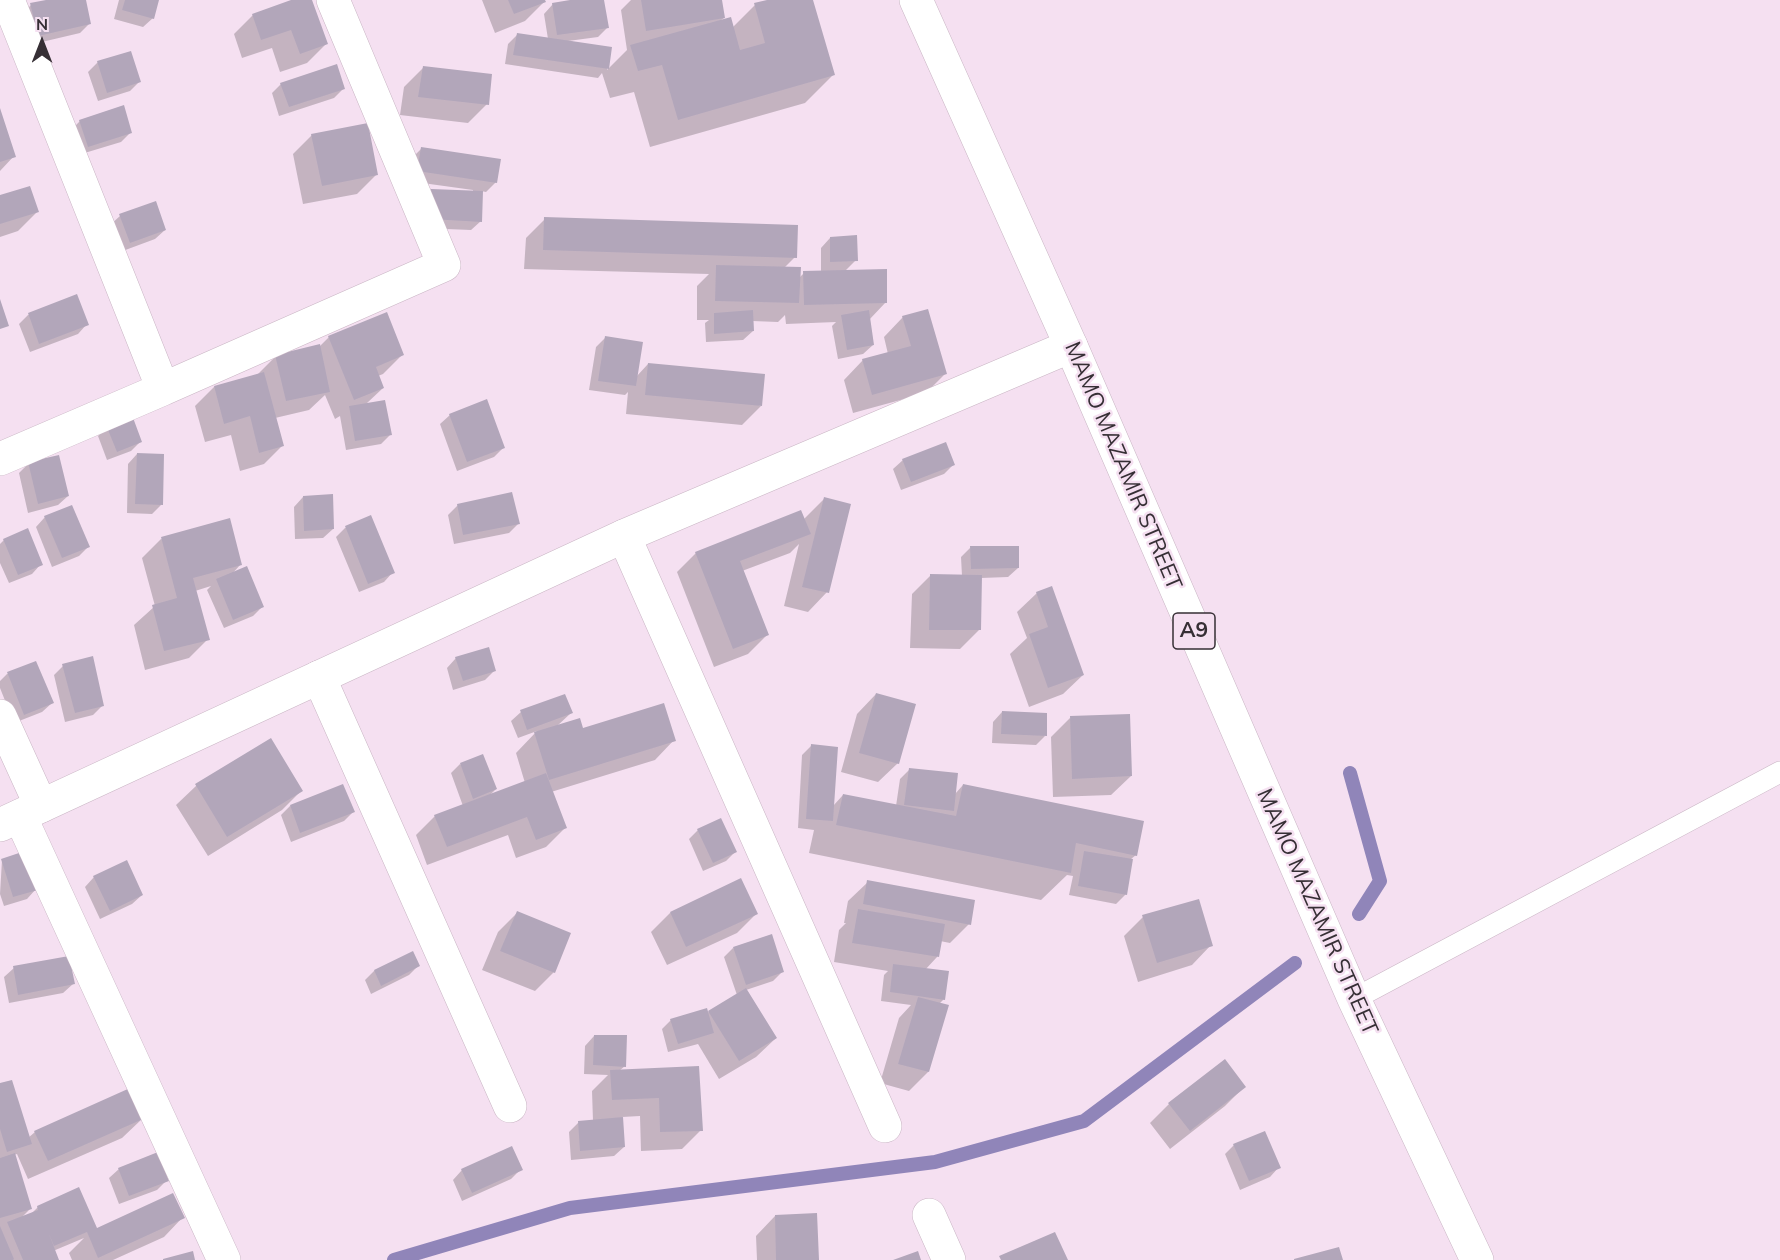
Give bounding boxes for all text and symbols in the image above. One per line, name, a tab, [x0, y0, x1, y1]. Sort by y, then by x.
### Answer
north arrow	[12, 12, 72, 72]
text: N	[36, 14, 48, 34]
street label: MAMO MAZAMIR STREET	[1059, 338, 1187, 594]
road number: A9	[1173, 613, 1215, 649]
street label: MAMO MAZAMIR STREET	[1251, 785, 1383, 1039]

